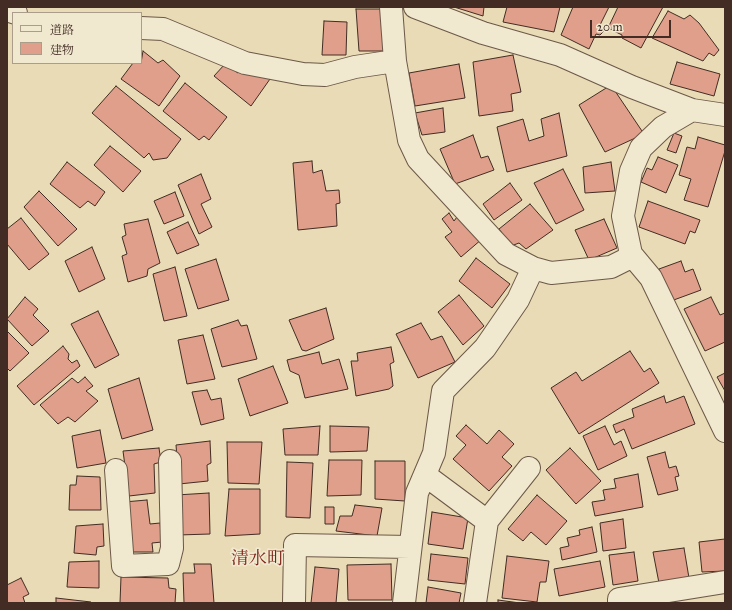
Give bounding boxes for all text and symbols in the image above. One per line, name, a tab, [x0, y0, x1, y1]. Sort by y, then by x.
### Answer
legend	[12, 12, 142, 64]
scale bar	[592, 12, 673, 38]
text: 20 m	[597, 20, 623, 34]
text: 道路	[50, 23, 74, 37]
text: 建物	[50, 43, 74, 57]
district label: 清水町	[231, 549, 285, 571]

